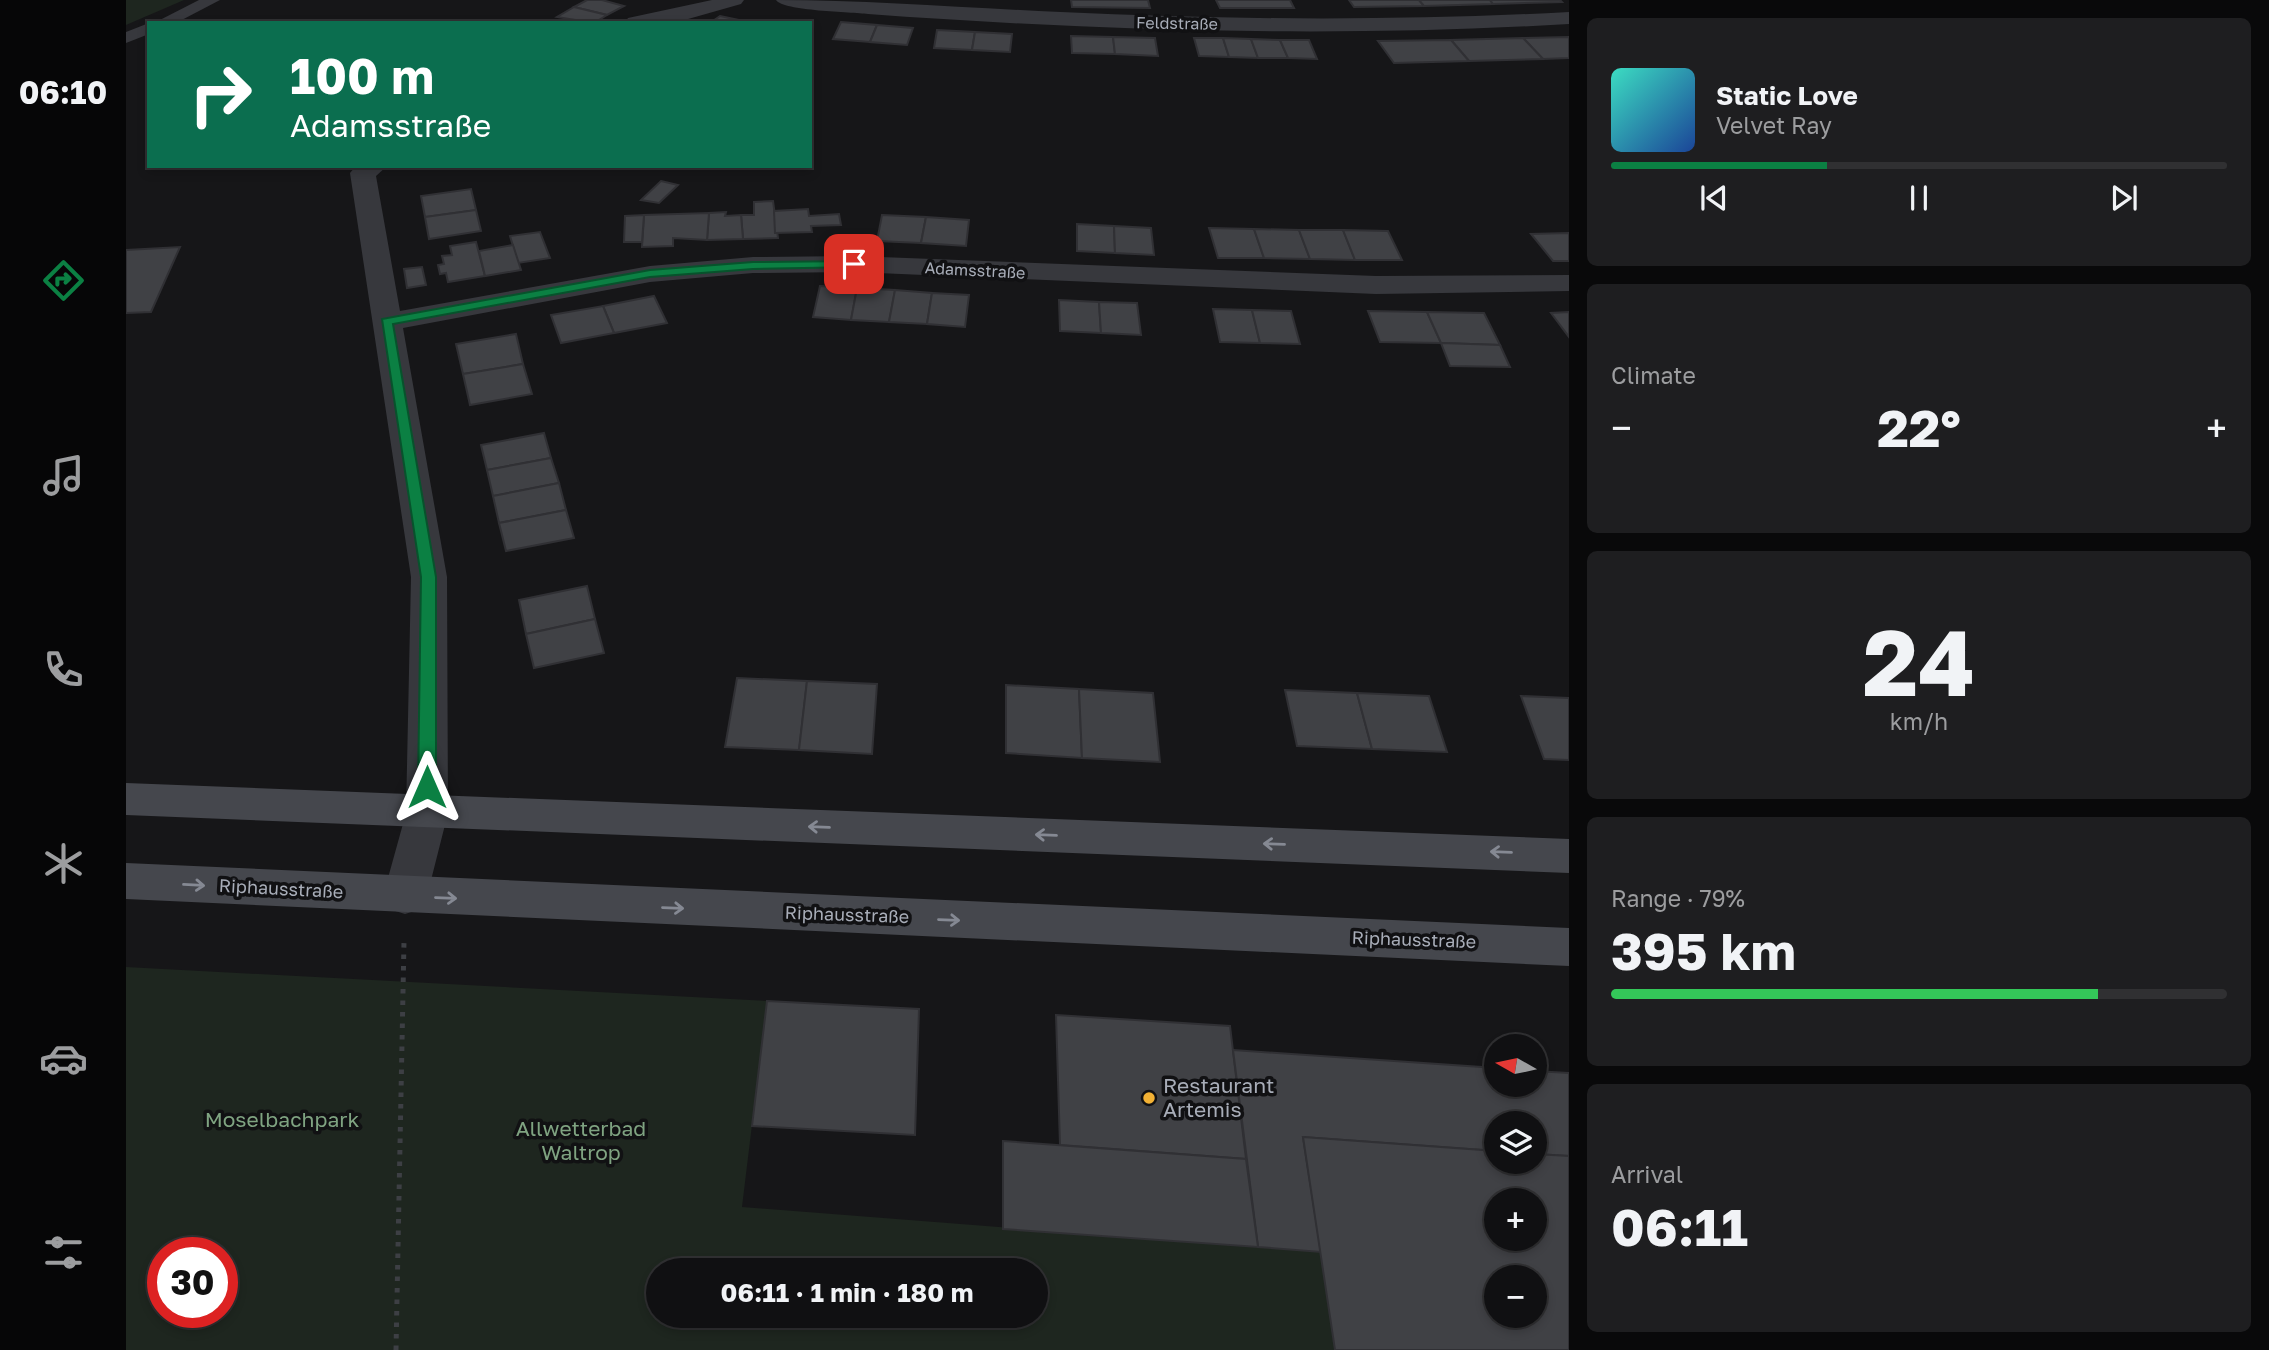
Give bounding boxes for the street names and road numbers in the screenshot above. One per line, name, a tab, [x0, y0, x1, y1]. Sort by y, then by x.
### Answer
street label: Feldstraße	[1136, 12, 1218, 34]
street label: Adamsstraße	[924, 257, 1026, 283]
street label: Riphausstraße	[218, 874, 344, 902]
street label: Riphausstraße	[784, 901, 910, 927]
street label: Riphausstraße	[1351, 926, 1477, 952]

